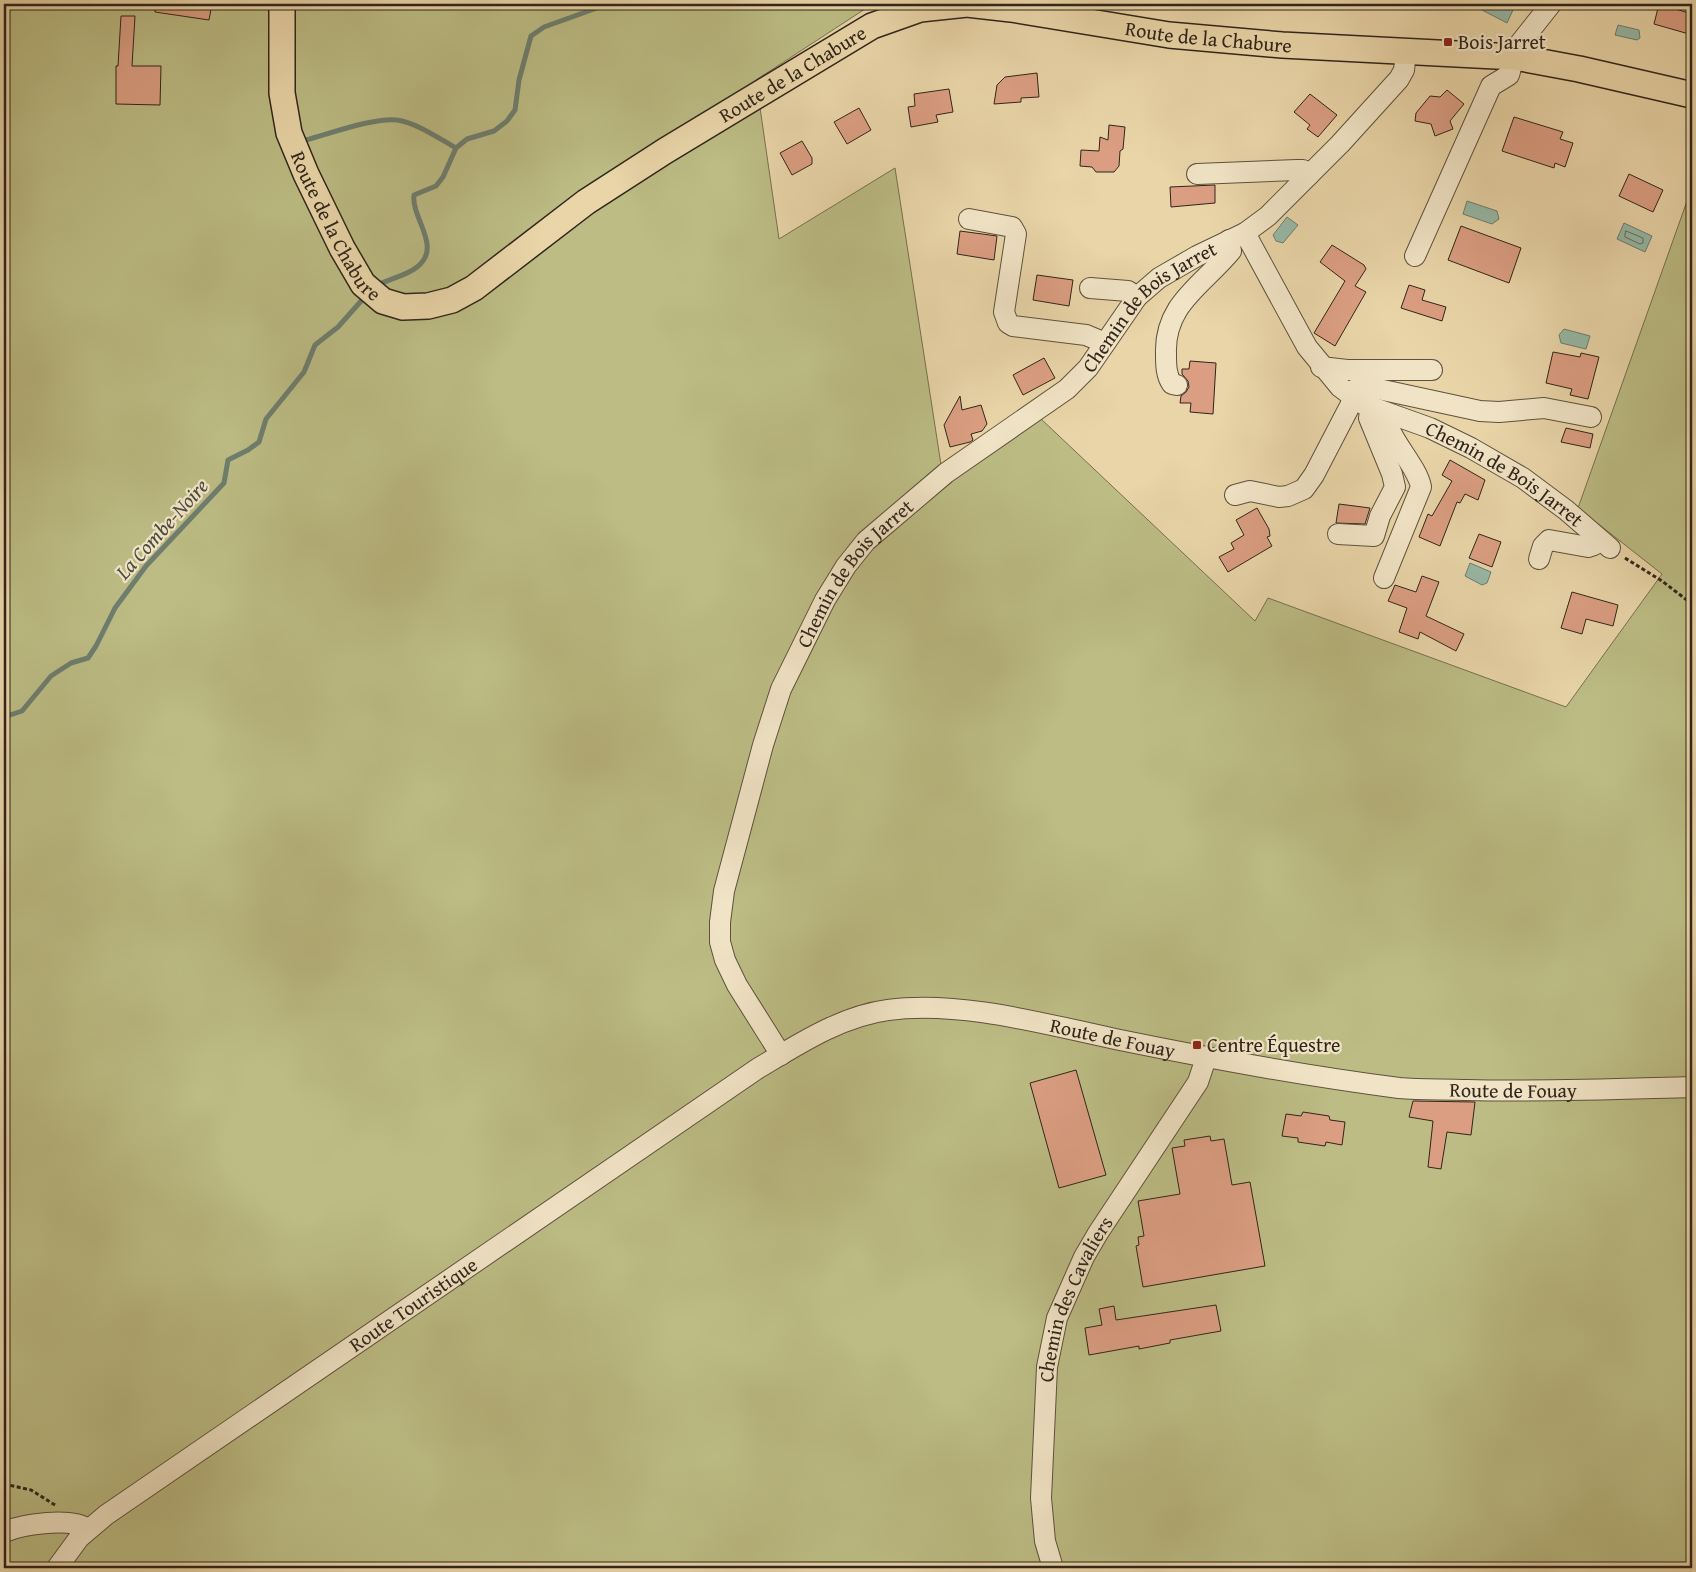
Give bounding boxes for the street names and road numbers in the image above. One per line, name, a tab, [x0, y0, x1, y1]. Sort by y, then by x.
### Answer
street label: Route de la Chabure	[1123, 13, 1292, 59]
street label: Route de la Chabure	[713, 18, 871, 129]
street label: Route de la Chabure	[284, 146, 388, 307]
street label: Chemin de Bois Jarret	[1074, 234, 1221, 378]
street label: Chemin de Bois Jarret	[1421, 413, 1590, 533]
street label: Chemin de Bois Jarret	[789, 492, 919, 652]
street label: Route de Fouay	[1047, 1010, 1178, 1065]
street label: Route de Fouay	[1449, 1075, 1577, 1105]
street label: Chemin des Cavaliers	[1031, 1210, 1119, 1383]
street label: Route Touristique	[343, 1250, 483, 1359]

